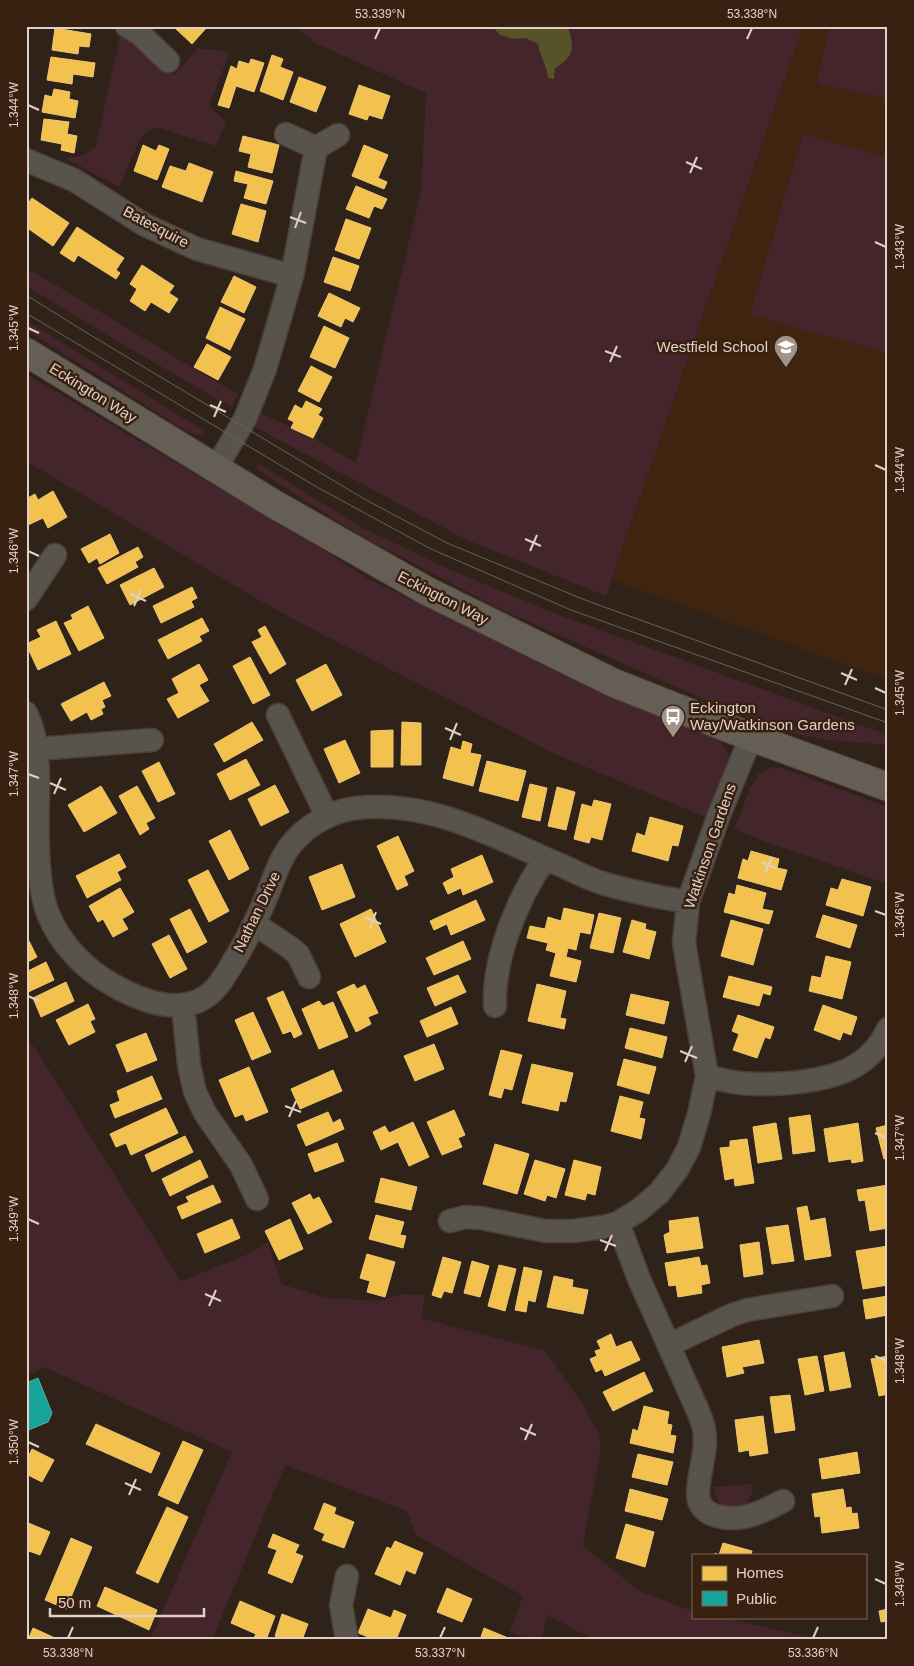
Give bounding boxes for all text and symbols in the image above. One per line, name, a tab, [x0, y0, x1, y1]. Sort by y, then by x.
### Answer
text: 53.339°N	[355, 7, 405, 21]
text: 53.338°N	[727, 7, 777, 21]
text: 1.344°W	[7, 81, 21, 128]
street label: Batesquire	[121, 202, 192, 251]
text: 1.343°W	[893, 223, 907, 270]
text: 1.345°W	[7, 304, 21, 351]
school or university icon: Westfield School	[773, 334, 799, 368]
place label: Westfield School	[657, 338, 768, 355]
street label: Eckington Way	[47, 359, 140, 426]
text: 1.344°W	[893, 446, 907, 493]
text: 1.346°W	[7, 527, 21, 574]
street label: Eckington Way	[395, 567, 492, 628]
text: 1.345°W	[893, 669, 907, 716]
place label: Eckington Way/Watkinson Gardens	[690, 699, 855, 733]
bus stop icon: Eckington Way/Watkinson Gardens	[660, 704, 686, 738]
text: 1.347°W	[7, 750, 21, 797]
street label: Watkinson Gardens	[680, 781, 739, 911]
street label: Nathan Drive	[230, 869, 283, 955]
text: 1.346°W	[893, 891, 907, 938]
text: 1.348°W	[7, 972, 21, 1019]
text: 1.347°W	[893, 1114, 907, 1161]
text: 1.349°W	[7, 1195, 21, 1242]
text: 1.348°W	[893, 1337, 907, 1384]
text: 1.350°W	[7, 1418, 21, 1465]
legend	[692, 1554, 866, 1618]
text: 1.349°W	[893, 1560, 907, 1607]
text: Homes	[736, 1564, 784, 1581]
scale bar	[50, 1586, 204, 1618]
text: Public	[736, 1590, 777, 1607]
text: 50 m	[58, 1594, 91, 1611]
text: 53.338°N	[43, 1646, 93, 1660]
text: 53.337°N	[415, 1646, 465, 1660]
text: 53.336°N	[788, 1646, 838, 1660]

